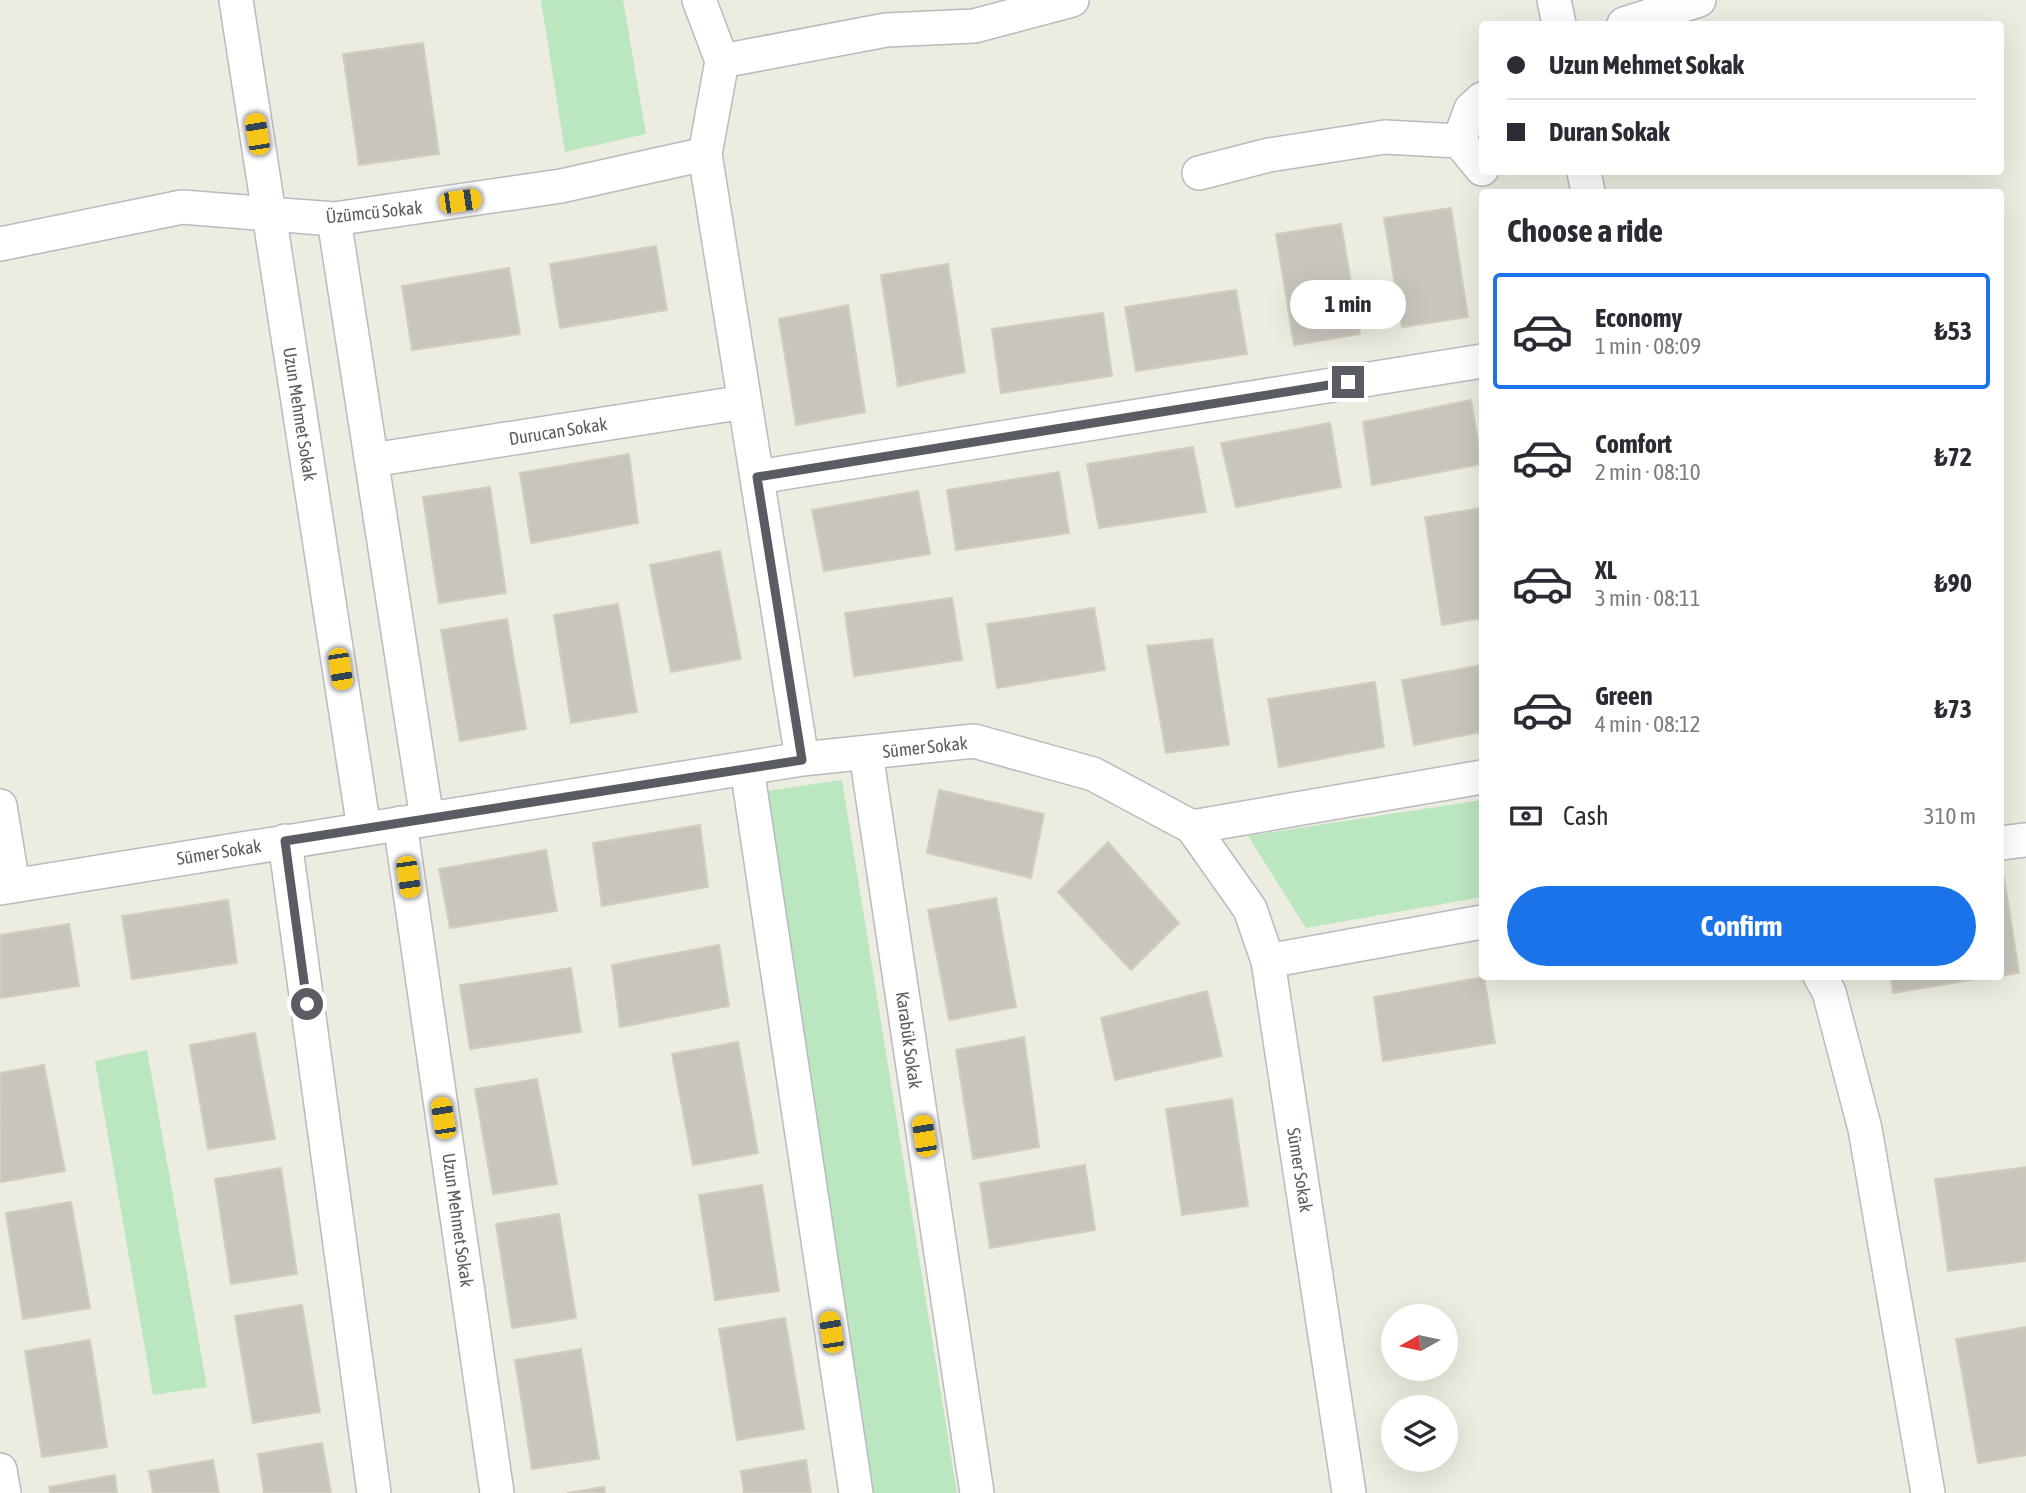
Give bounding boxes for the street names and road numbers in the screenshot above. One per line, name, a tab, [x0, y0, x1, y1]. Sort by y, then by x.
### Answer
street label: Üzümcü Sokak	[325, 196, 423, 228]
street label: Uzun Mehmet Sokak	[279, 346, 321, 482]
street label: Durucan Sokak	[507, 413, 609, 449]
street label: Sümer Sokak	[881, 732, 969, 762]
street label: Sümer Sokak	[175, 835, 263, 869]
street label: Karabük Sokak	[892, 990, 926, 1090]
street label: Sümer Sokak	[1283, 1126, 1317, 1214]
street label: Uzun Mehmet Sokak	[438, 1152, 478, 1288]

